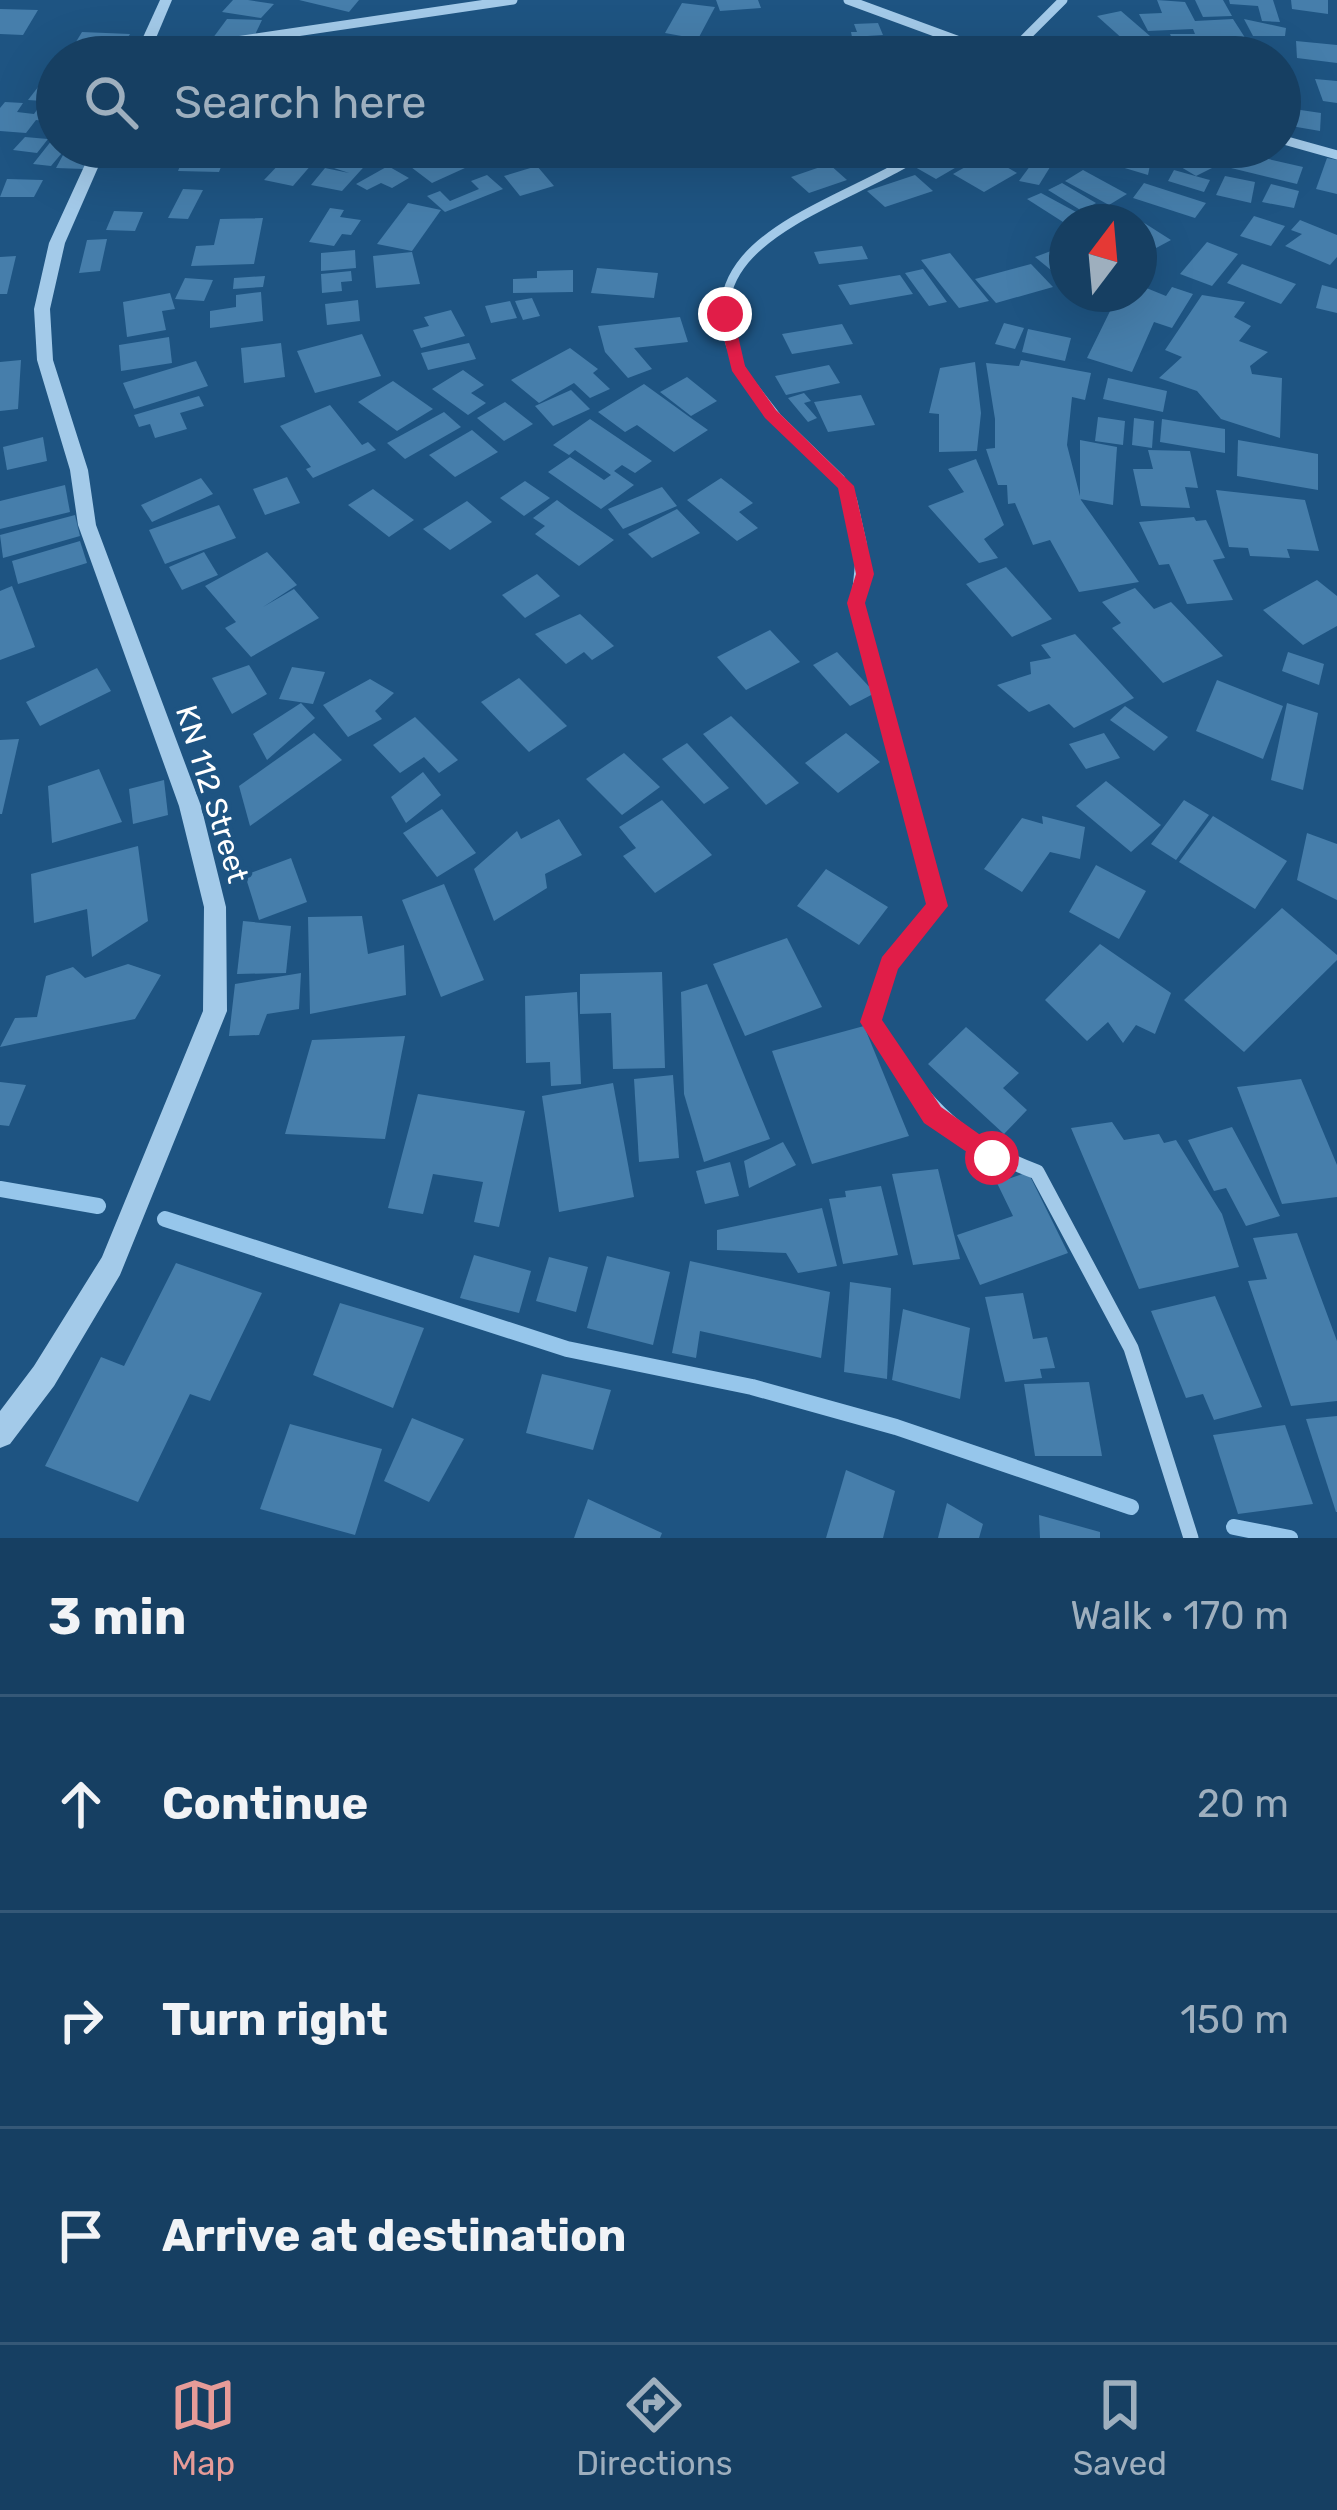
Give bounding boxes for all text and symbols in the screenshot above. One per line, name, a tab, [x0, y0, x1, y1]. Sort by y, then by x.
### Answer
search box	[36, 36, 1301, 168]
icon: search	[78, 69, 144, 135]
text: Search here	[174, 76, 426, 129]
north arrow	[1049, 204, 1157, 312]
route end	[698, 287, 752, 341]
street label: KN 112 Street	[168, 701, 256, 887]
route start	[965, 1131, 1019, 1185]
text: 3 min	[48, 1586, 187, 1647]
text: Walk · 170 m	[1070, 1593, 1289, 1639]
icon: ahead	[48, 1771, 114, 1837]
text: Continue	[162, 1777, 368, 1830]
text: 20 m	[1197, 1781, 1289, 1827]
icon: right	[48, 1987, 114, 2053]
text: Turn right	[162, 1993, 388, 2046]
text: 150 m	[1180, 1997, 1289, 2043]
icon: arrive	[48, 2203, 114, 2269]
text: Arrive at destination	[162, 2209, 627, 2262]
tab: Map	[170, 2372, 236, 2483]
tab: Directions	[576, 2372, 733, 2483]
tab: Saved	[1073, 2372, 1167, 2483]

